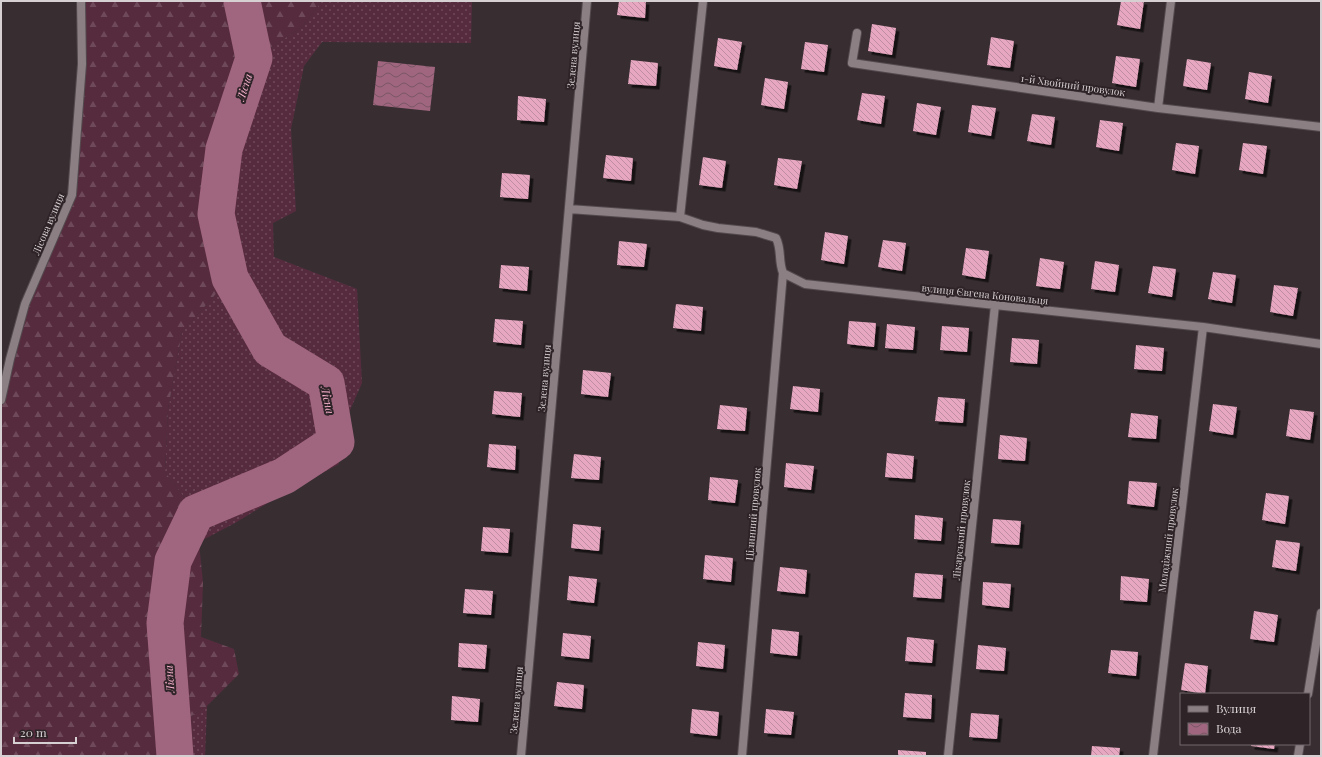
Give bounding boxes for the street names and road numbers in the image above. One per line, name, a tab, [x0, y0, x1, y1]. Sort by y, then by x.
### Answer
street label: Зелена вулиця	[563, 20, 583, 89]
street label: 1-й Хвойний провулок	[1020, 71, 1126, 99]
street label: Лісова вулиця	[28, 190, 68, 258]
street label: вулиця Євгена Коновальця	[921, 280, 1050, 308]
street label: Зелена вулиця	[534, 343, 554, 412]
street label: Цілинний провулок	[742, 467, 764, 561]
street label: Лікарський провулок	[949, 479, 973, 582]
street label: Молодіжний провулок	[1155, 487, 1181, 593]
street label: Зелена вулиця	[506, 665, 526, 734]

